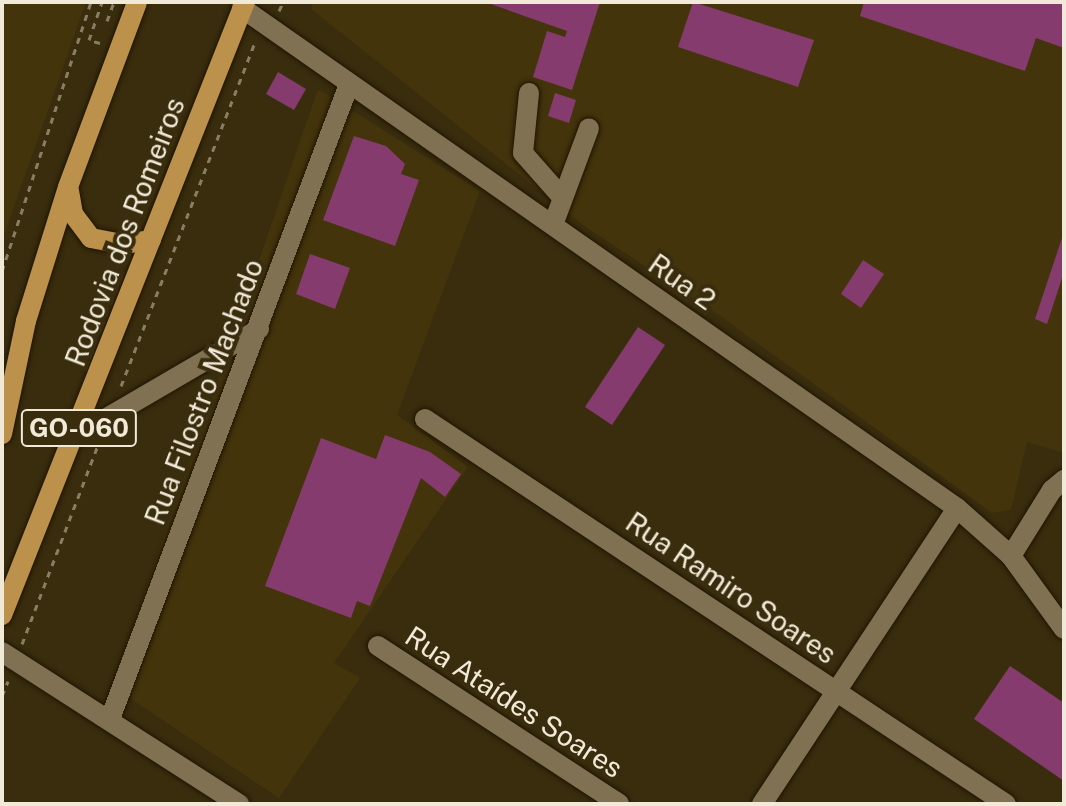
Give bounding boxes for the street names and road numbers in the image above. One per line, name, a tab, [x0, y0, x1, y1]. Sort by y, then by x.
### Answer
street label: Rodovia dos Romeiros	[58, 93, 192, 371]
street label: Rua 2	[642, 247, 722, 317]
street label: Rua Filostro Machado	[138, 254, 270, 530]
road number: GO-060	[19, 406, 139, 450]
street label: Rua Ramiro Soares	[619, 505, 843, 671]
street label: Rua Ataídes Soares	[399, 619, 629, 785]

